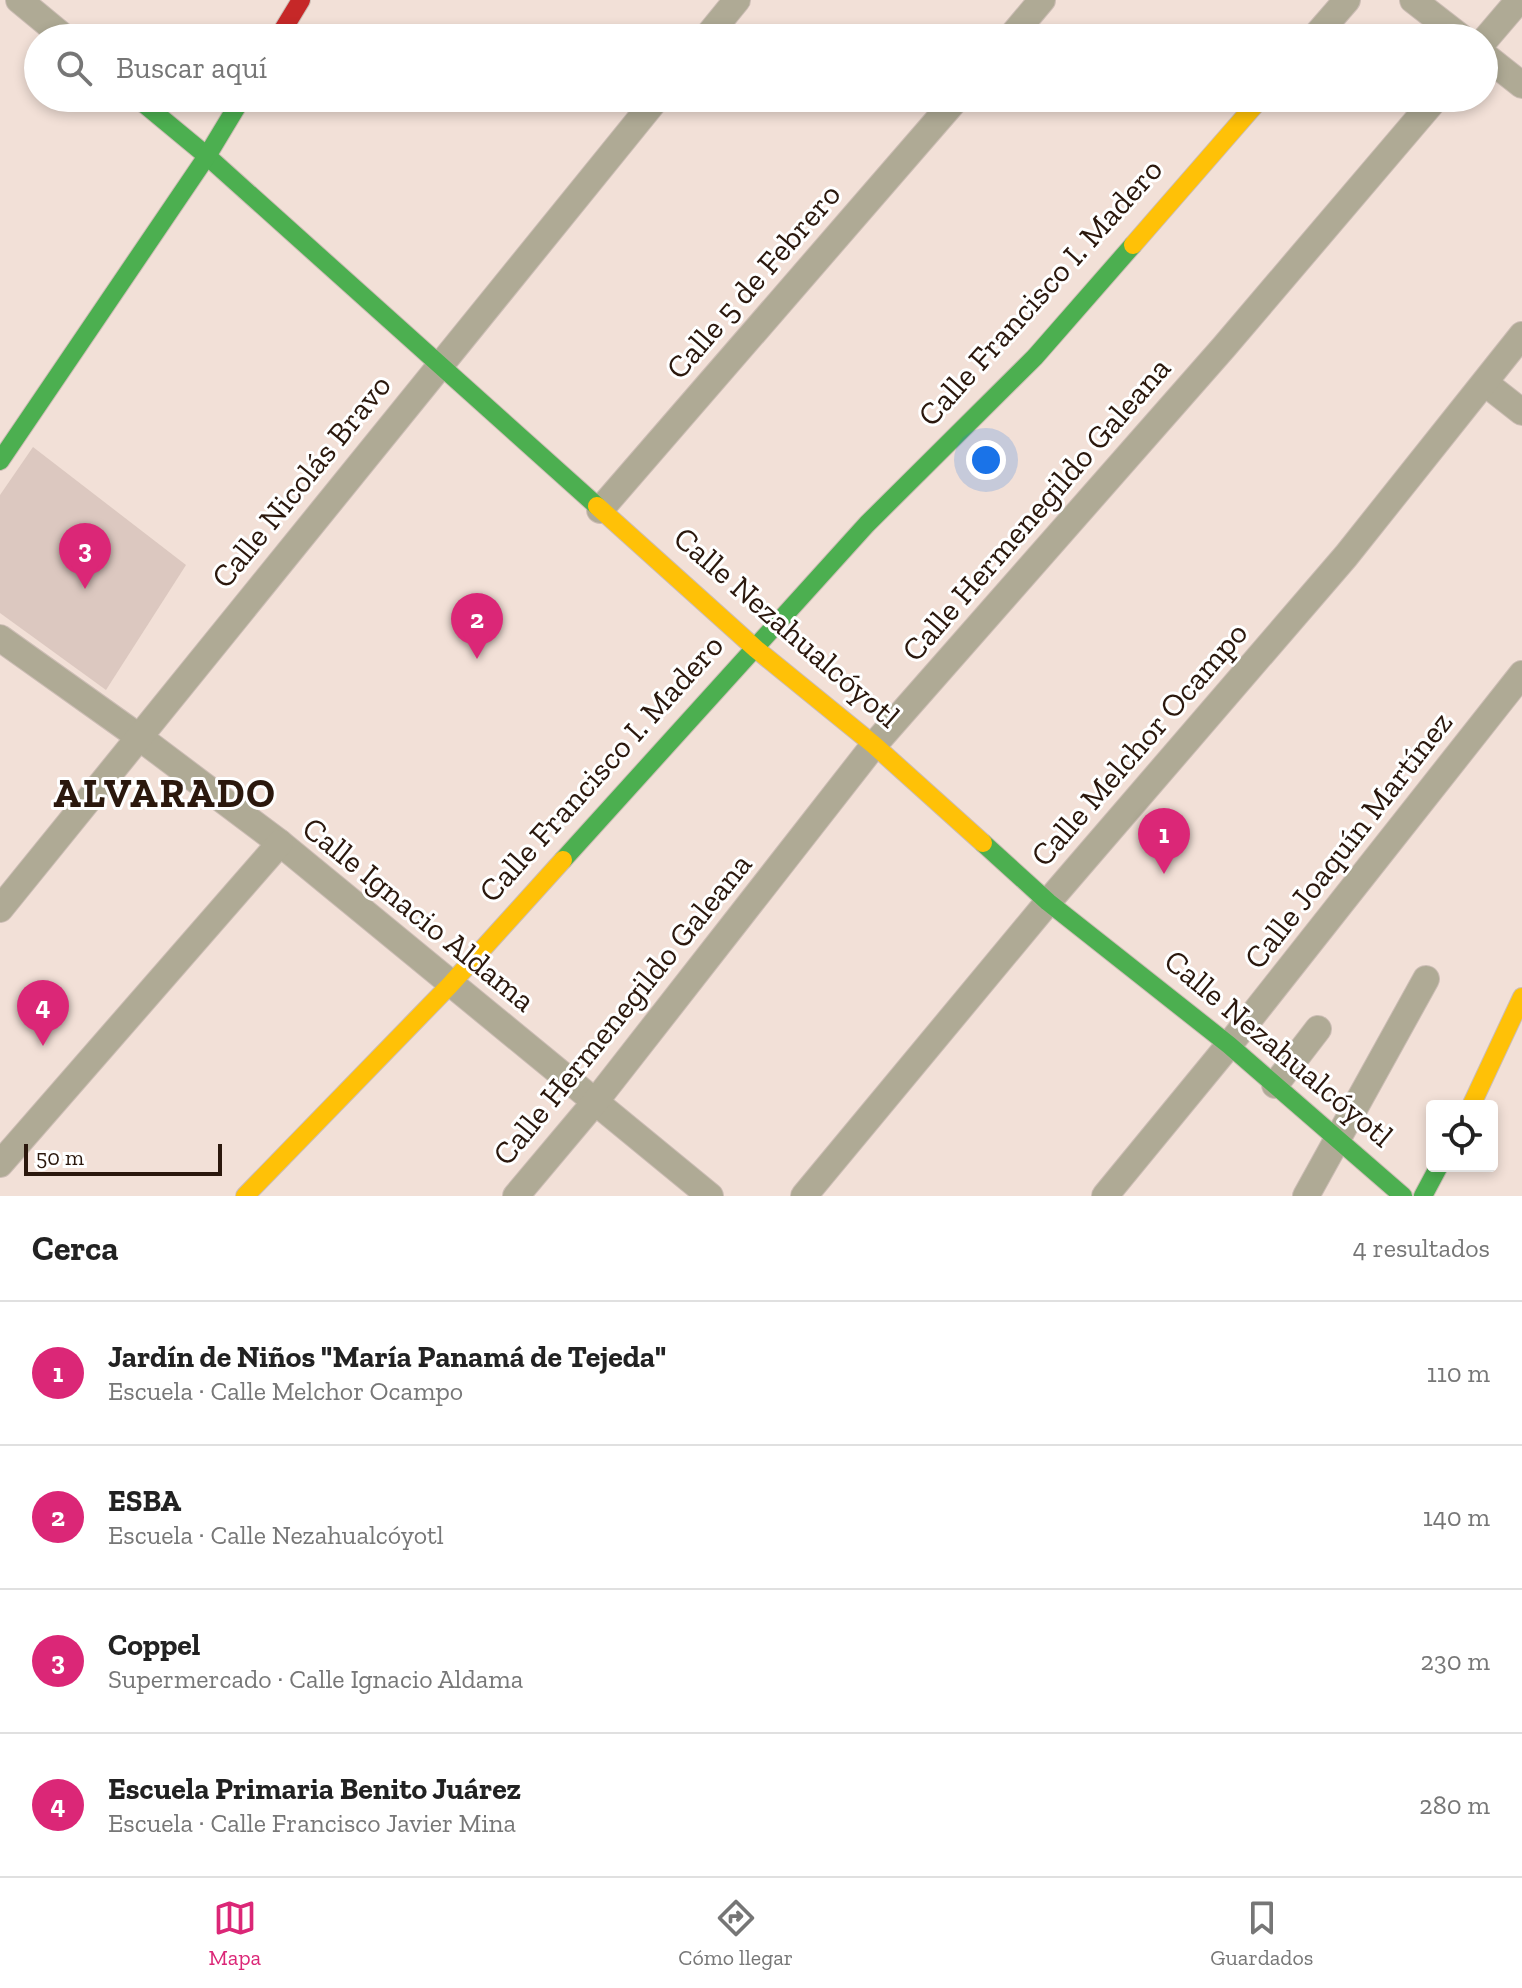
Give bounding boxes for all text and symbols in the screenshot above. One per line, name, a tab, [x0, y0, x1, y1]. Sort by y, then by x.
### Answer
search box	[24, 24, 1498, 112]
icon: search	[52, 46, 96, 90]
text: Buscar aquí	[116, 50, 267, 86]
street label: Calle Francisco I. Madero	[910, 150, 1170, 434]
street label: Calle 5 de Febrero	[658, 175, 848, 387]
street label: Calle Hermenegildo Galeana	[894, 349, 1178, 669]
street label: Calle Nicolás Bravo	[203, 367, 399, 595]
your location	[966, 440, 1006, 480]
street label: Calle Nezahualcóyotl	[666, 519, 908, 735]
pin: 3	[59, 523, 111, 589]
pin: 2	[451, 593, 503, 659]
street label: Calle Melchor Ocampo	[1023, 614, 1255, 874]
street label: Calle Francisco I. Madero	[471, 626, 731, 910]
street label: Calle Joaquín Martínez	[1236, 704, 1460, 976]
district label: ALVARADO	[53, 769, 277, 817]
pin: 1	[1138, 808, 1190, 874]
street label: Calle Ignacio Aldama	[295, 809, 543, 1019]
street label: Calle Hermenegildo Galeana	[485, 845, 759, 1173]
street label: Calle Nezahualcóyotl	[1157, 941, 1401, 1155]
pin: 4	[17, 980, 69, 1046]
map controls	[1426, 1100, 1498, 1172]
button: locate	[1426, 1100, 1498, 1172]
scale bar	[24, 1140, 222, 1176]
text: 50 m	[36, 1144, 84, 1171]
text: Cerca	[32, 1228, 119, 1269]
text: 4 resultados	[1353, 1232, 1490, 1264]
text: Jardín de Niños "María Panamá de Tejeda"	[108, 1339, 666, 1375]
text: 1	[53, 1357, 63, 1389]
text: 110 m	[1427, 1357, 1490, 1389]
text: Escuela · Calle Melchor Ocampo	[108, 1375, 463, 1407]
text: ESBA	[108, 1483, 181, 1519]
text: 2	[51, 1501, 65, 1533]
text: 140 m	[1423, 1501, 1490, 1533]
text: Escuela · Calle Nezahualcóyotl	[108, 1519, 444, 1551]
text: Coppel	[108, 1627, 200, 1663]
text: 3	[51, 1645, 65, 1677]
text: 230 m	[1421, 1645, 1490, 1677]
text: Supermercado · Calle Ignacio Aldama	[108, 1663, 523, 1695]
text: Escuela Primaria Benito Juárez	[108, 1771, 521, 1807]
text: 4	[51, 1789, 65, 1821]
text: 280 m	[1419, 1789, 1490, 1821]
text: Escuela · Calle Francisco Javier Mina	[108, 1807, 516, 1839]
tab: Mapa	[209, 1896, 261, 1971]
tab: Cómo llegar	[678, 1896, 793, 1971]
tab: Guardados	[1210, 1896, 1313, 1971]

